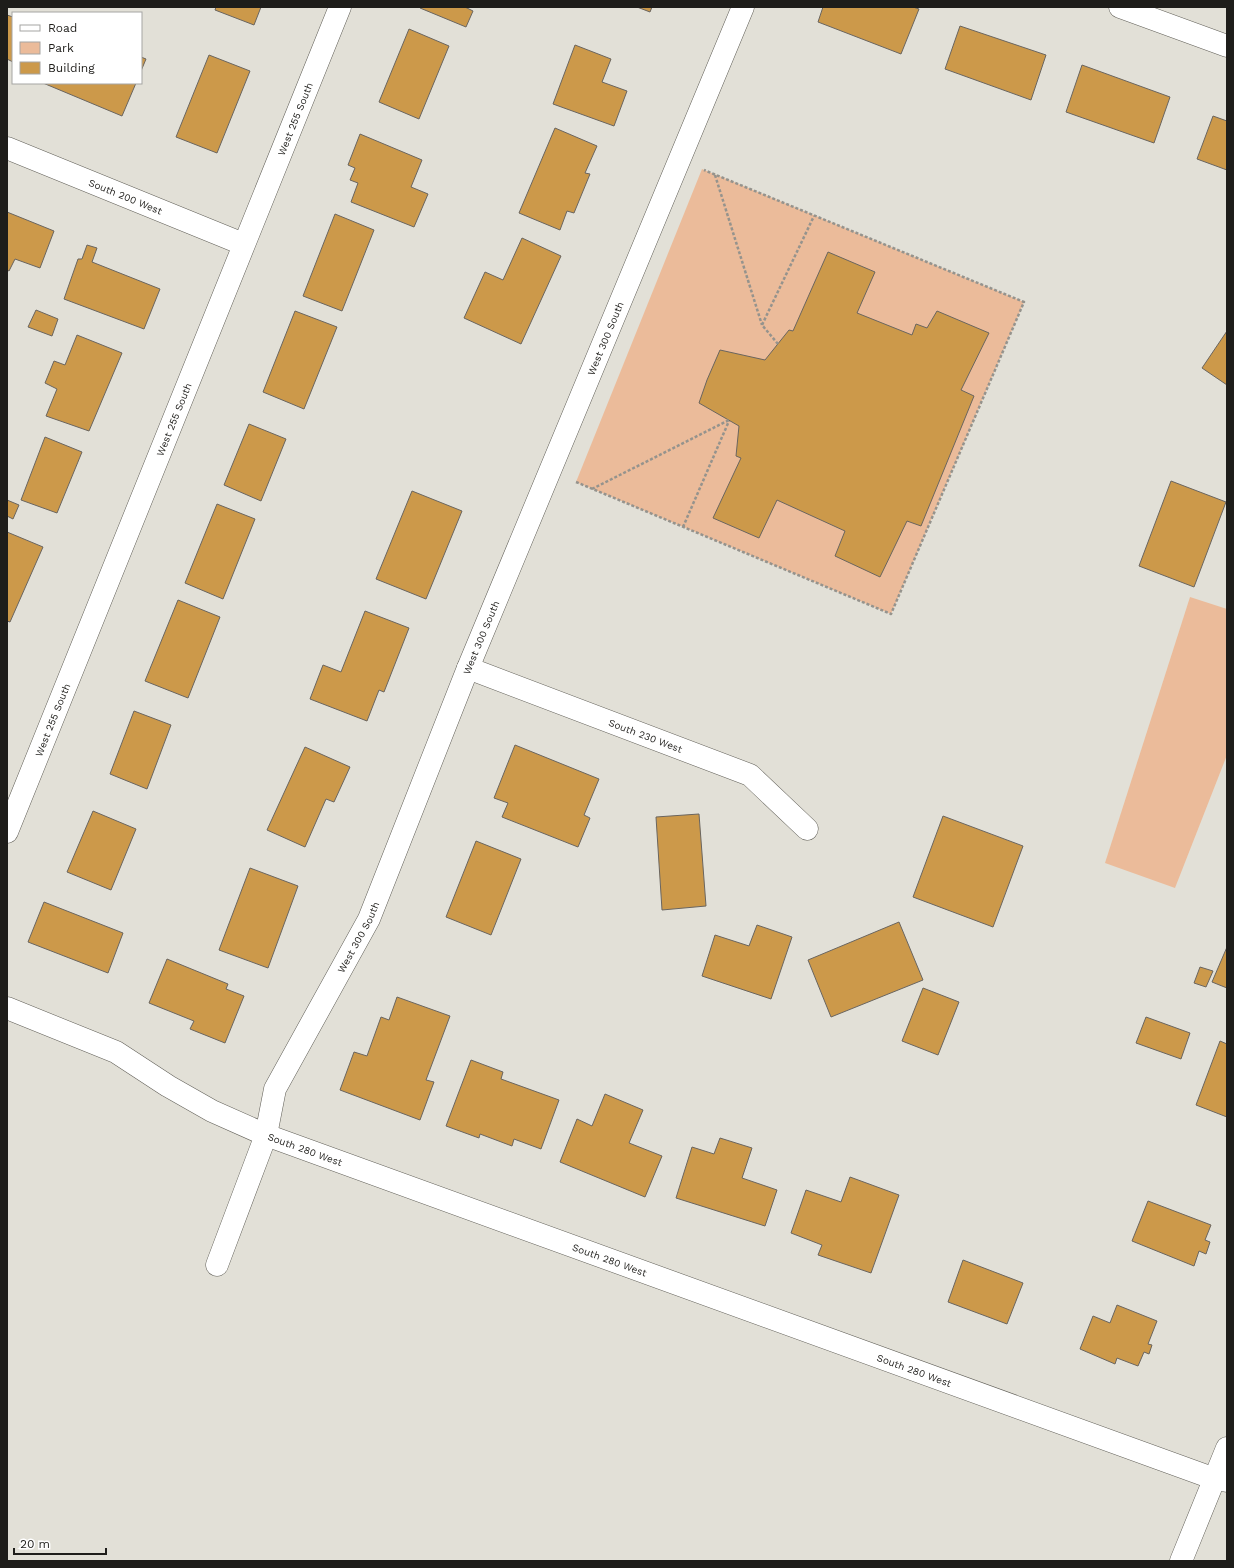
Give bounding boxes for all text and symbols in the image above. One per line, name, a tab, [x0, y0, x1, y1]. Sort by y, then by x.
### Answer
legend	[12, 12, 142, 84]
text: Road	[48, 21, 77, 35]
text: Park	[48, 41, 74, 55]
text: Building	[48, 61, 95, 75]
street label: West 255 South	[276, 81, 315, 157]
street label: South 200 West	[87, 177, 165, 217]
street label: West 300 South	[585, 300, 626, 377]
street label: West 255 South	[154, 381, 194, 458]
street label: West 300 South	[461, 599, 501, 676]
street label: West 255 South	[33, 682, 72, 758]
street label: South 230 West	[607, 717, 685, 755]
street label: West 300 South	[335, 900, 381, 975]
street label: South 280 West	[266, 1131, 344, 1168]
street label: South 280 West	[571, 1242, 649, 1279]
street label: South 280 West	[875, 1352, 954, 1389]
scale bar	[14, 1530, 106, 1556]
text: 20 m	[20, 1537, 50, 1551]

